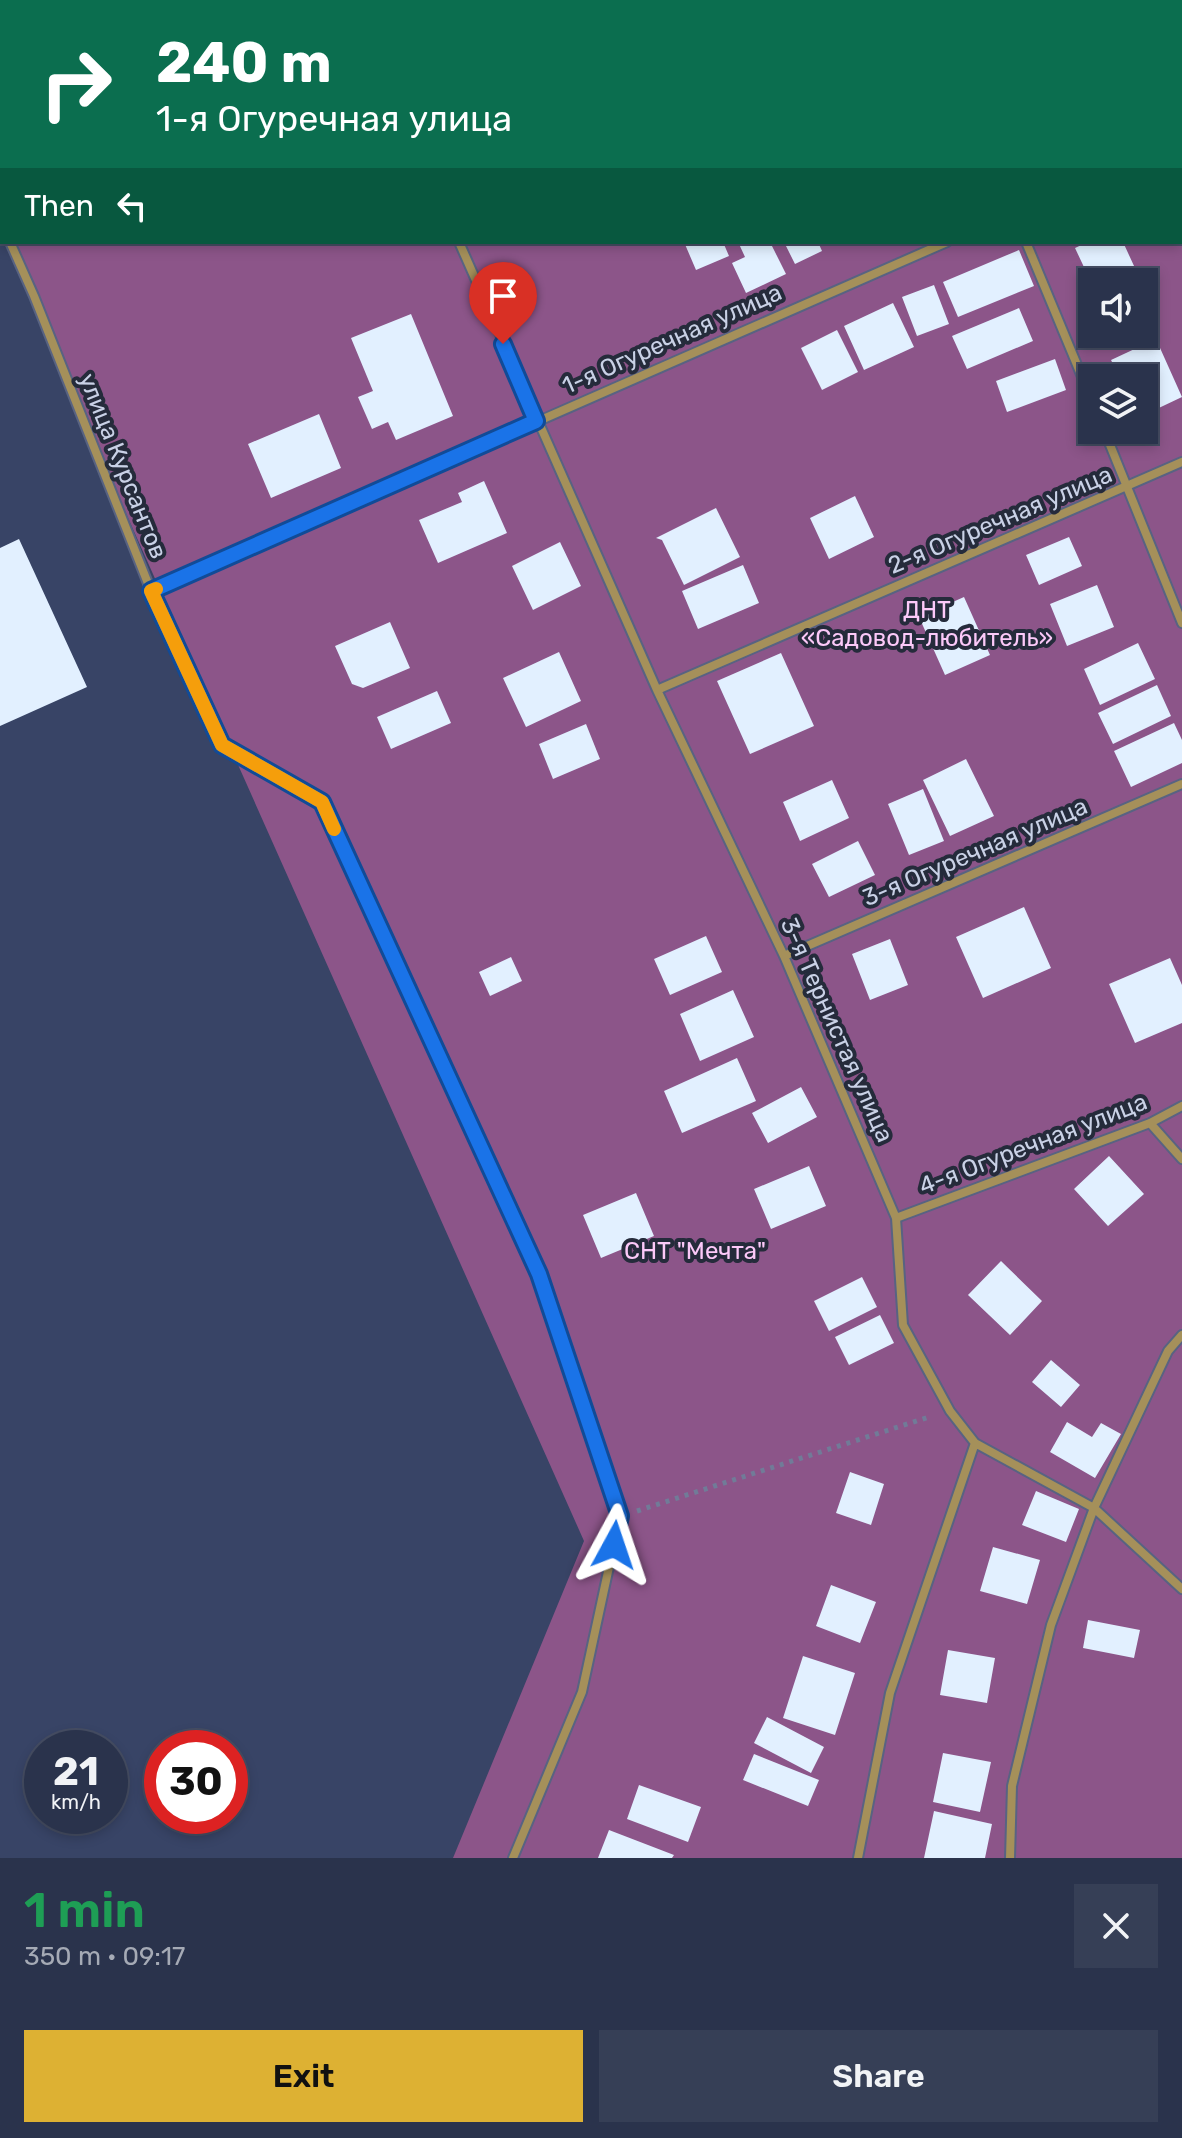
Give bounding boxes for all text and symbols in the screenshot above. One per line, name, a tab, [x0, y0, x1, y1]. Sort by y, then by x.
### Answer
text: 240 m	[156, 30, 332, 96]
icon: right	[24, 32, 128, 136]
text: 1-я Огуречная улица	[156, 97, 512, 140]
icon: left	[110, 184, 154, 228]
text: Then	[24, 188, 94, 224]
pin	[469, 262, 537, 344]
map controls	[1078, 268, 1158, 444]
button: sound	[1078, 268, 1158, 348]
icon: arrive	[481, 274, 525, 318]
street label: 1-я Огуречная улица	[558, 278, 786, 400]
button: layers	[1078, 364, 1158, 444]
street label: улица Курсантов	[73, 369, 173, 563]
street label: 2-я Огуречная улица	[884, 460, 1116, 580]
park label: ДНТ «Садовод-любитель»	[801, 596, 1053, 652]
street label: 3-я Огуречная улица	[858, 792, 1092, 912]
street label: 3-я Тернистая улица	[775, 913, 899, 1147]
street label: 4-я Огуречная улица	[915, 1088, 1151, 1200]
park label: СНТ "Мечта"	[624, 1237, 766, 1265]
position arrow	[572, 1503, 656, 1587]
speed limit sign: 30	[144, 1730, 248, 1834]
text: 21	[53, 1748, 99, 1795]
text: km/h	[51, 1790, 101, 1814]
text: 1 min	[24, 1882, 145, 1939]
button: close	[1074, 1884, 1158, 1968]
text: 350 m · 09:17	[24, 1941, 185, 1972]
button: Exit	[24, 2030, 583, 2122]
button: Share	[599, 2030, 1158, 2122]

